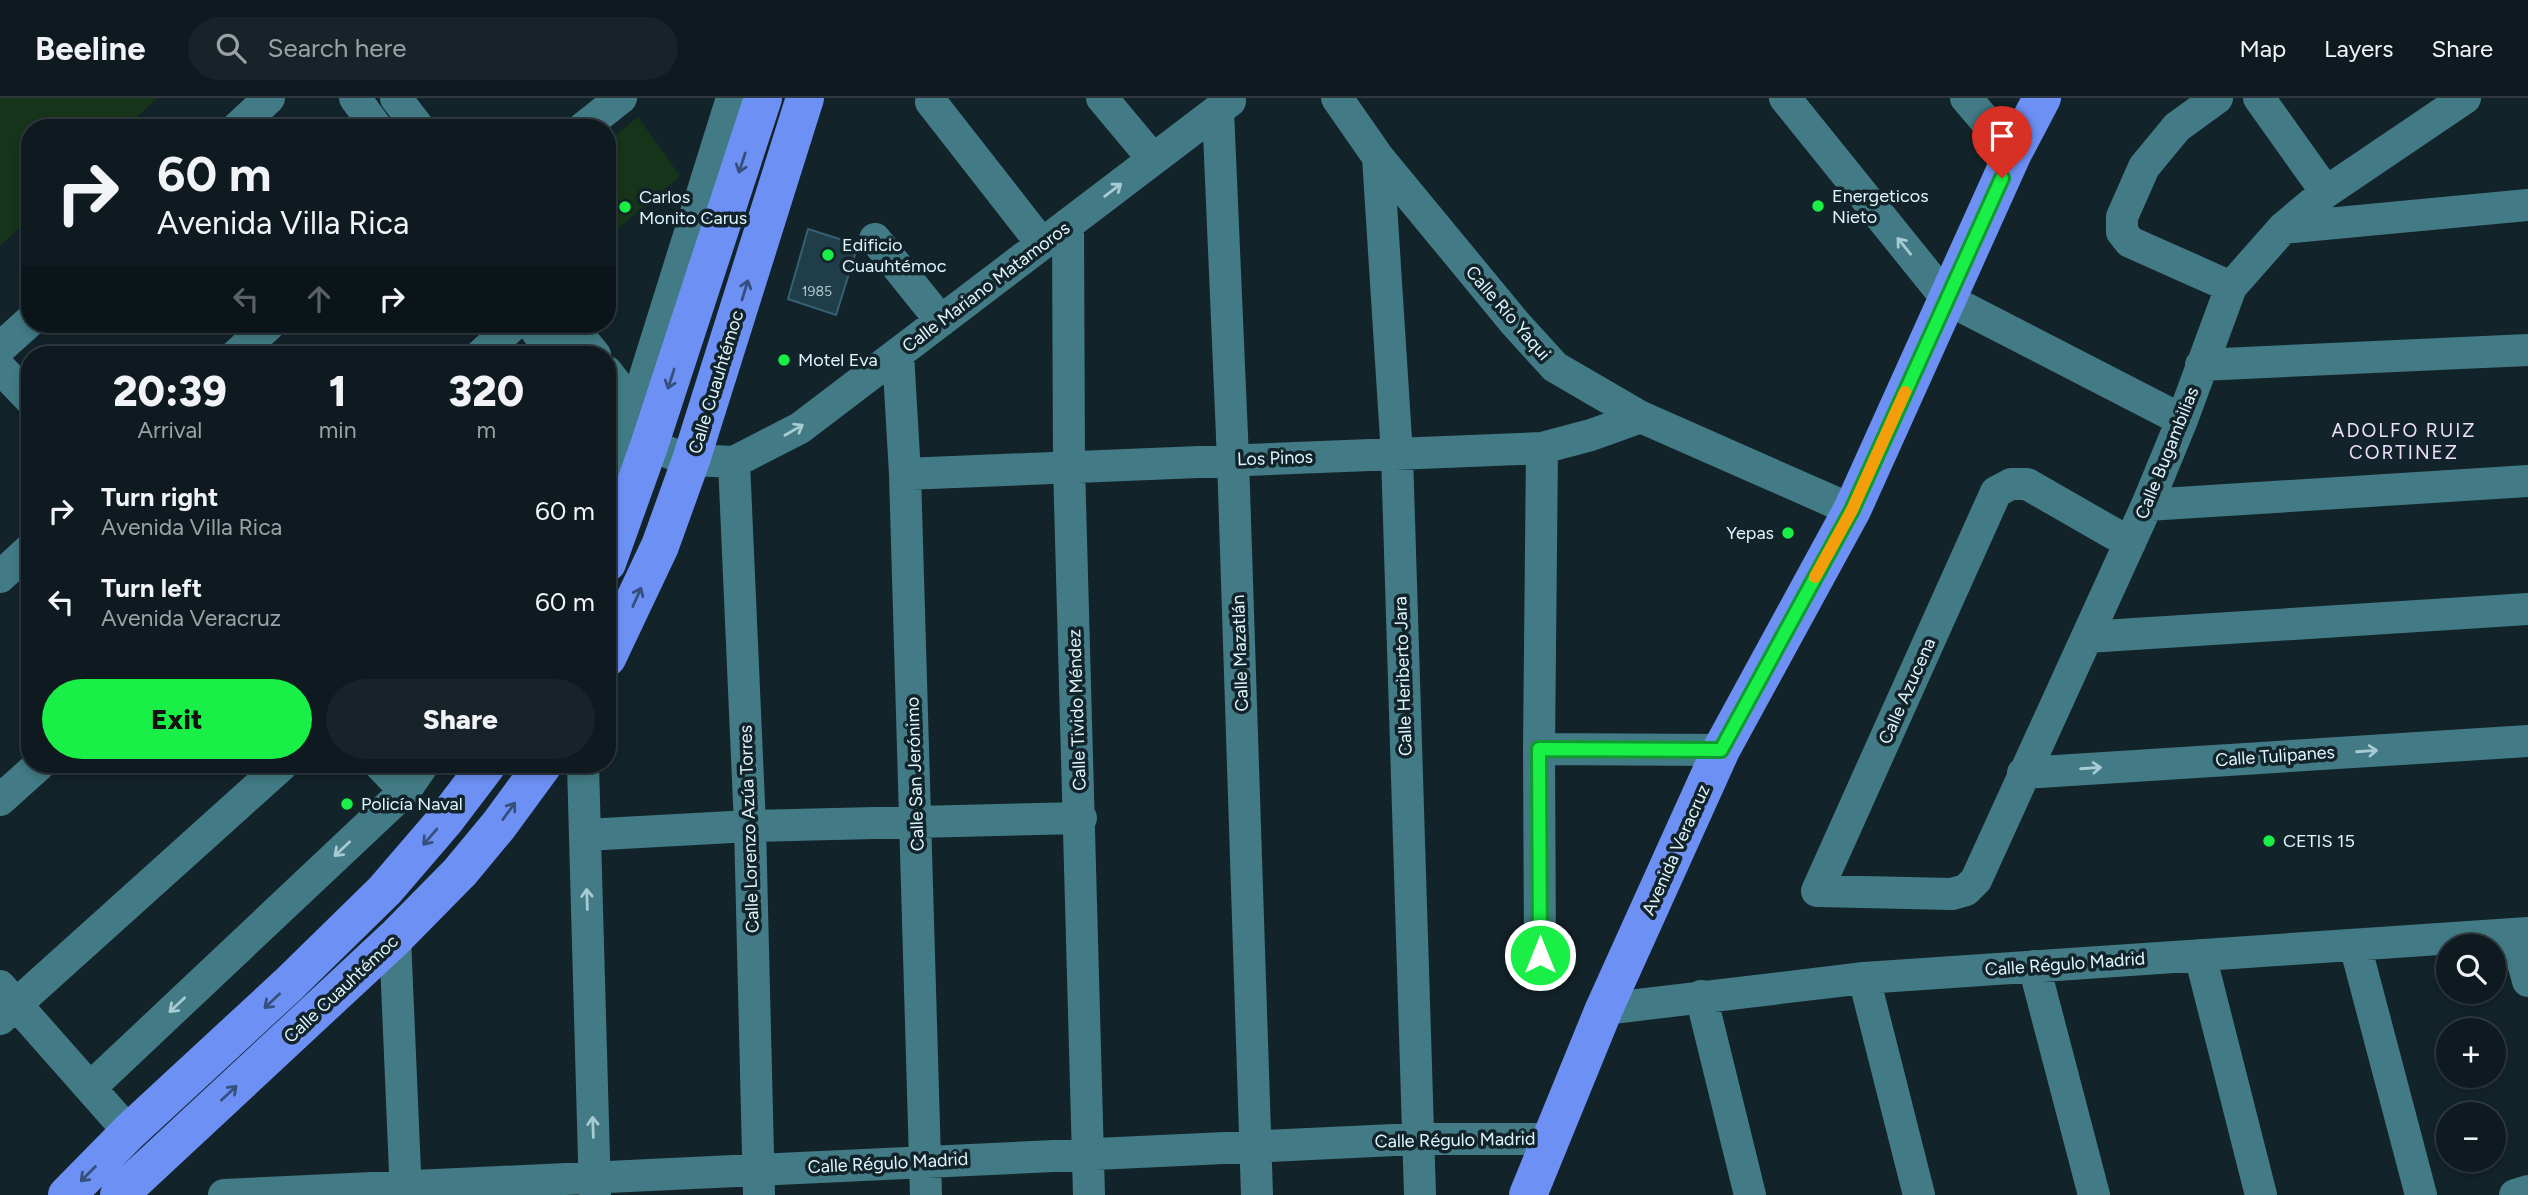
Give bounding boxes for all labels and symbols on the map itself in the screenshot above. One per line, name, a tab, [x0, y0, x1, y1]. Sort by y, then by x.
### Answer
pin	[1972, 106, 2032, 178]
one-way arrow	[735, 151, 747, 173]
one-way arrow	[1103, 183, 1121, 198]
place label: Energeticos Nieto	[1832, 185, 1929, 228]
place label: Carlos Monito Carus	[639, 186, 747, 229]
marker: Energeticos Nieto	[1810, 198, 1826, 214]
marker: Carlos Monito Carus	[617, 199, 633, 215]
street label: Calle Mariano Matamoros	[898, 217, 1074, 357]
place label: Edificio Cuauhtémoc	[842, 234, 947, 277]
one-way arrow	[1896, 237, 1912, 255]
marker: Edificio Cuauhtémoc	[820, 247, 836, 263]
street label: Calle Río Yaqui	[1461, 261, 1555, 365]
one-way arrow	[739, 279, 752, 301]
house number: 1985	[802, 283, 832, 300]
street label: Calle Cuauhtémoc	[684, 307, 748, 456]
place label: Motel Eva	[798, 349, 878, 371]
marker: Motel Eva	[776, 352, 792, 368]
one-way arrow	[664, 368, 677, 390]
street label: Calle Bugambilias	[2130, 384, 2204, 522]
district label: ADOLFO RUIZ CORTINEZ	[2332, 419, 2476, 464]
one-way arrow	[783, 423, 803, 437]
street label: Los Pinos	[1237, 446, 1313, 470]
place label: Yepas	[1726, 522, 1774, 544]
marker: Yepas	[1780, 525, 1796, 541]
one-way arrow	[631, 586, 644, 608]
street label: Calle Mazatlán	[1227, 594, 1253, 712]
street label: Calle Heriberto Jara	[1389, 596, 1417, 756]
street label: Calle Tivido Méndez	[1063, 629, 1091, 791]
street label: Calle Azucena	[1874, 634, 1940, 748]
street label: Calle San Jerónimo	[901, 696, 929, 852]
street label: Calle Lorenzo Azúa Torres	[734, 725, 764, 933]
street label: Calle Tulipanes	[2215, 741, 2335, 771]
one-way arrow	[2355, 744, 2378, 757]
one-way arrow	[2079, 761, 2102, 774]
street label: Avenida Veracruz	[1637, 781, 1715, 919]
place label: Policía Naval	[361, 793, 463, 815]
marker: Policía Naval	[339, 796, 355, 812]
one-way arrow	[502, 802, 517, 821]
one-way arrow	[422, 828, 438, 846]
place label: CETIS 15	[2283, 830, 2355, 852]
marker: CETIS 15	[2261, 833, 2277, 849]
one-way arrow	[334, 841, 351, 858]
one-way arrow	[580, 888, 593, 911]
position arrow	[1503, 918, 1577, 992]
street label: Calle Cuauhtémoc	[279, 930, 403, 1048]
street label: Calle Régulo Madrid	[1984, 947, 2146, 981]
one-way arrow	[264, 992, 281, 1009]
one-way arrow	[169, 997, 186, 1014]
one-way arrow	[220, 1085, 237, 1102]
one-way arrow	[587, 1116, 600, 1139]
street label: Calle Régulo Madrid	[1374, 1128, 1536, 1152]
street label: Calle Régulo Madrid	[807, 1148, 969, 1178]
one-way arrow	[80, 1165, 97, 1182]

